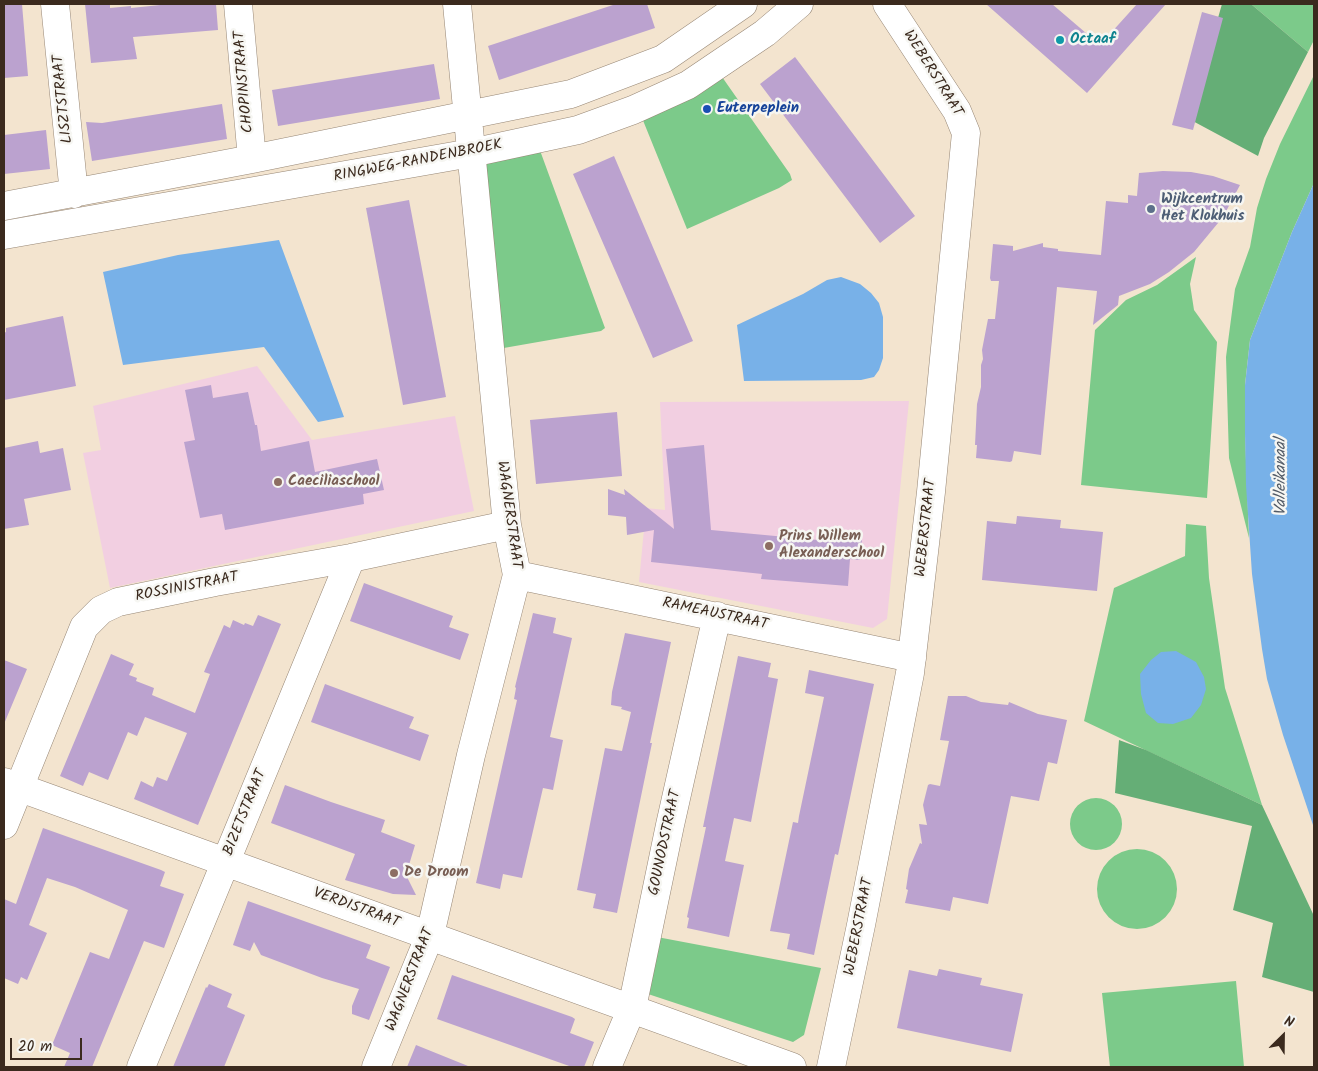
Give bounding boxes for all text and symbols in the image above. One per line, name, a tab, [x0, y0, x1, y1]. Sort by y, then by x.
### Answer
street label: WEBERSTRAAT	[898, 27, 966, 121]
street label: CHOPINSTRAAT	[232, 30, 258, 134]
place label: Octaaf	[1070, 31, 1115, 49]
marker: Octaaf	[1054, 34, 1066, 46]
street label: LISZTSTRAAT	[50, 54, 78, 144]
place label: Euterpeplein	[717, 100, 799, 118]
marker: Euterpeplein	[701, 103, 713, 115]
street label: RINGWEG-RANDENBROEK	[332, 137, 504, 187]
place label: Wijkcentrum Het Klokhuis	[1161, 191, 1245, 226]
marker: Wijkcentrum Het Klokhuis	[1145, 203, 1157, 215]
water label: Valleikanaal	[1272, 438, 1292, 516]
street label: WAGNERSTRAAT	[492, 460, 524, 570]
place label: Caeciliaschool	[288, 473, 379, 491]
marker: Caeciliaschool	[272, 476, 284, 488]
street label: WEBERSTRAAT	[913, 478, 941, 578]
place label: Prins Willem Alexanderschool	[779, 528, 884, 563]
marker: Prins Willem Alexanderschool	[763, 540, 775, 552]
street label: ROSSINISTRAAT	[134, 569, 240, 607]
street label: RAMEAUSTRAAT	[661, 595, 769, 635]
street label: BIZETSTRAAT	[221, 767, 271, 859]
street label: GOUNODSTRAAT	[646, 789, 686, 897]
place label: De Droom	[404, 864, 468, 882]
marker: De Droom	[388, 867, 400, 879]
street label: WEBERSTRAAT	[842, 877, 878, 977]
street label: VERDISTRAAT	[310, 885, 402, 933]
street label: WAGNERSTRAAT	[383, 926, 439, 1034]
text: N	[1280, 1010, 1297, 1034]
north arrow	[1258, 1011, 1308, 1061]
scale bar	[12, 1028, 85, 1060]
text: 20 m	[18, 1035, 52, 1059]

